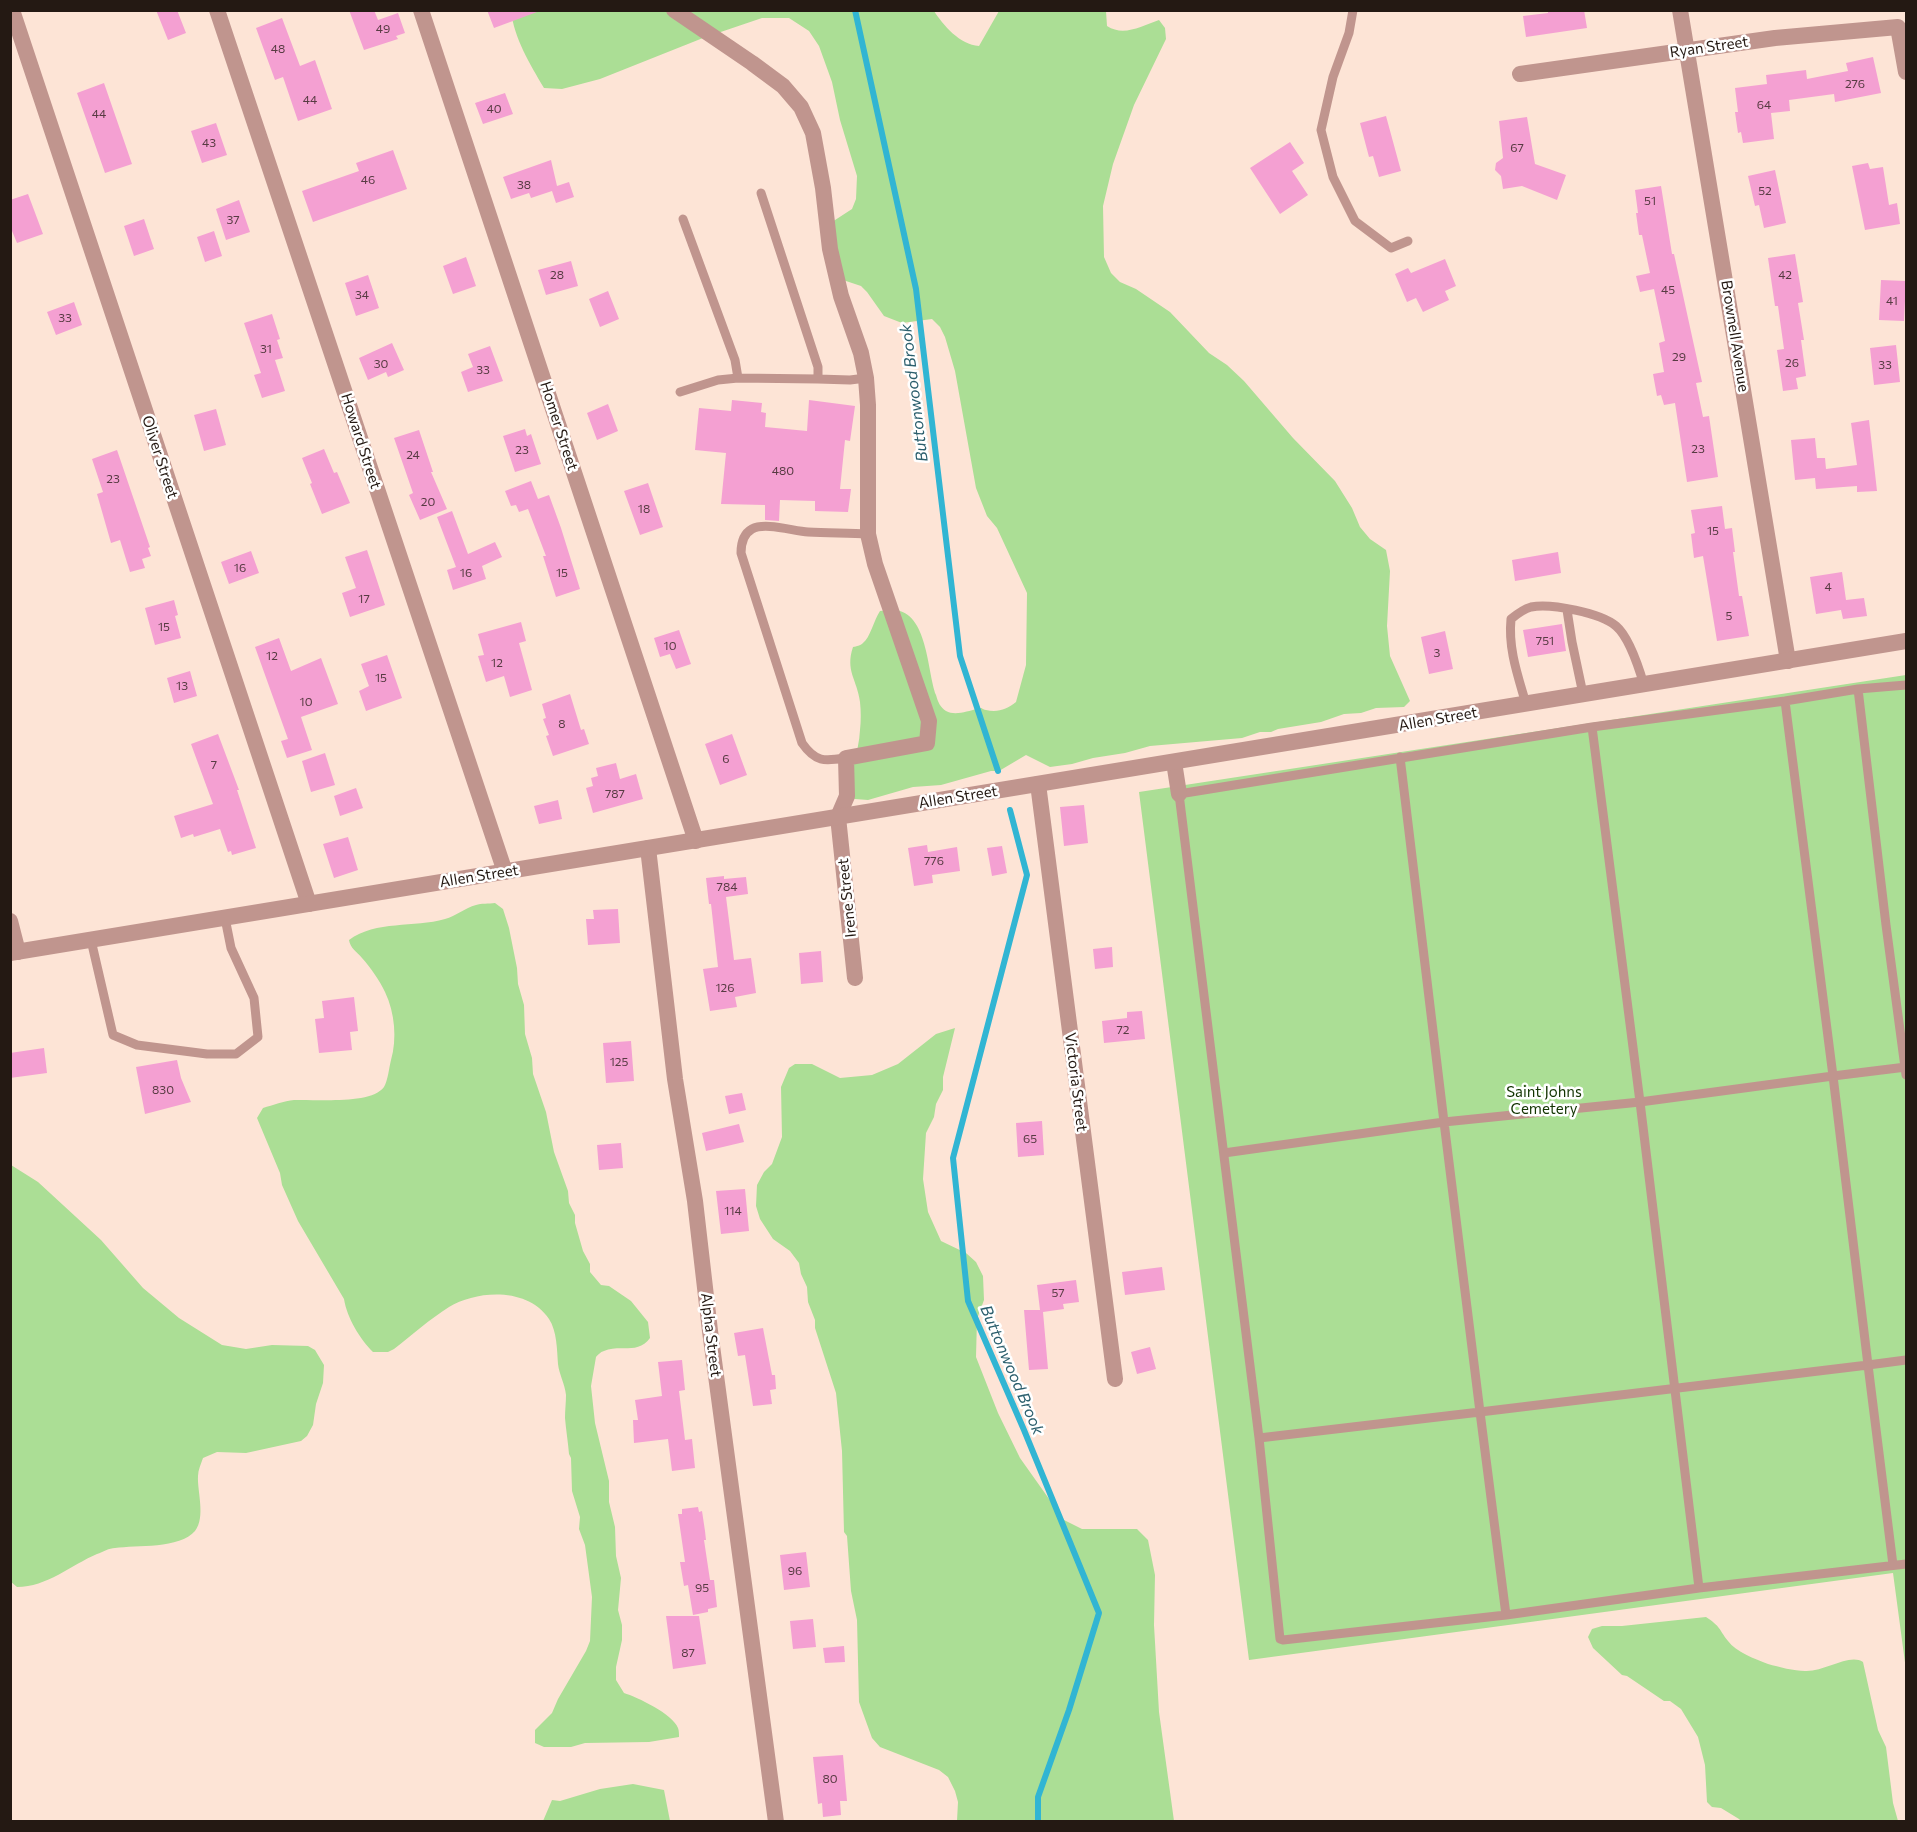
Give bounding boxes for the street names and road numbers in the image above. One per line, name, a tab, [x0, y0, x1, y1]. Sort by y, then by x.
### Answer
street label: Ryan Street	[1669, 33, 1749, 61]
street label: Brownell Avenue	[1717, 279, 1753, 393]
street label: Homer Street	[536, 379, 582, 473]
street label: Howard Street	[337, 391, 385, 491]
street label: Oliver Street	[138, 413, 182, 501]
street label: Allen Street	[1397, 703, 1479, 735]
street label: Allen Street	[917, 782, 999, 812]
street label: Irene Street	[834, 857, 860, 939]
street label: Allen Street	[438, 861, 520, 891]
street label: Victoria Street	[1061, 1032, 1091, 1132]
street label: Alpha Street	[697, 1292, 725, 1378]

